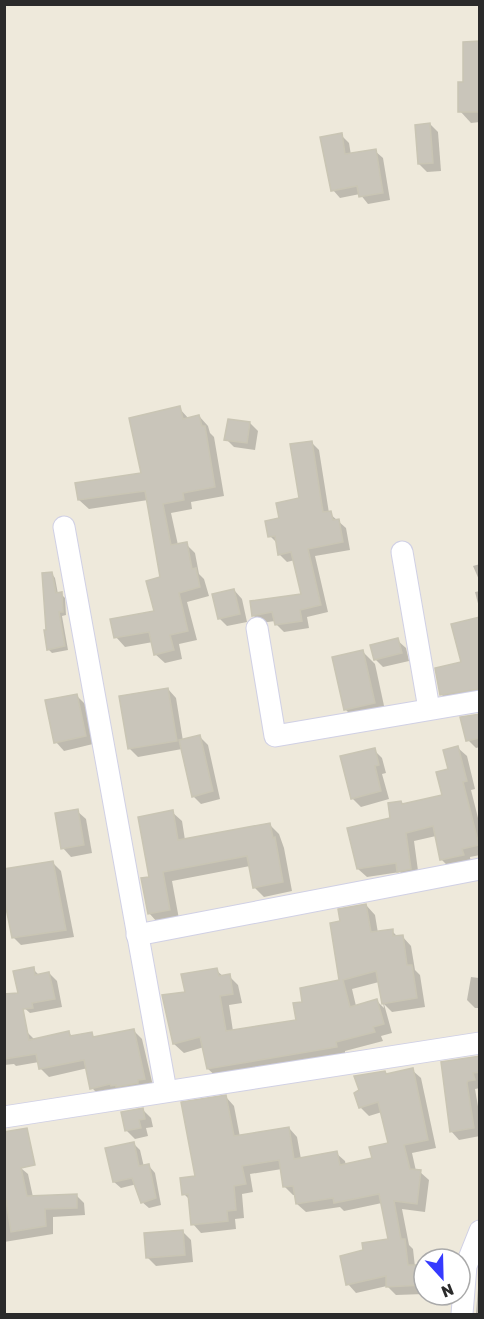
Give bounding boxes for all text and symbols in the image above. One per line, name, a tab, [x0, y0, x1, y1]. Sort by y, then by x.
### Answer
north arrow	[412, 1247, 472, 1307]
text: N	[439, 1279, 456, 1301]

